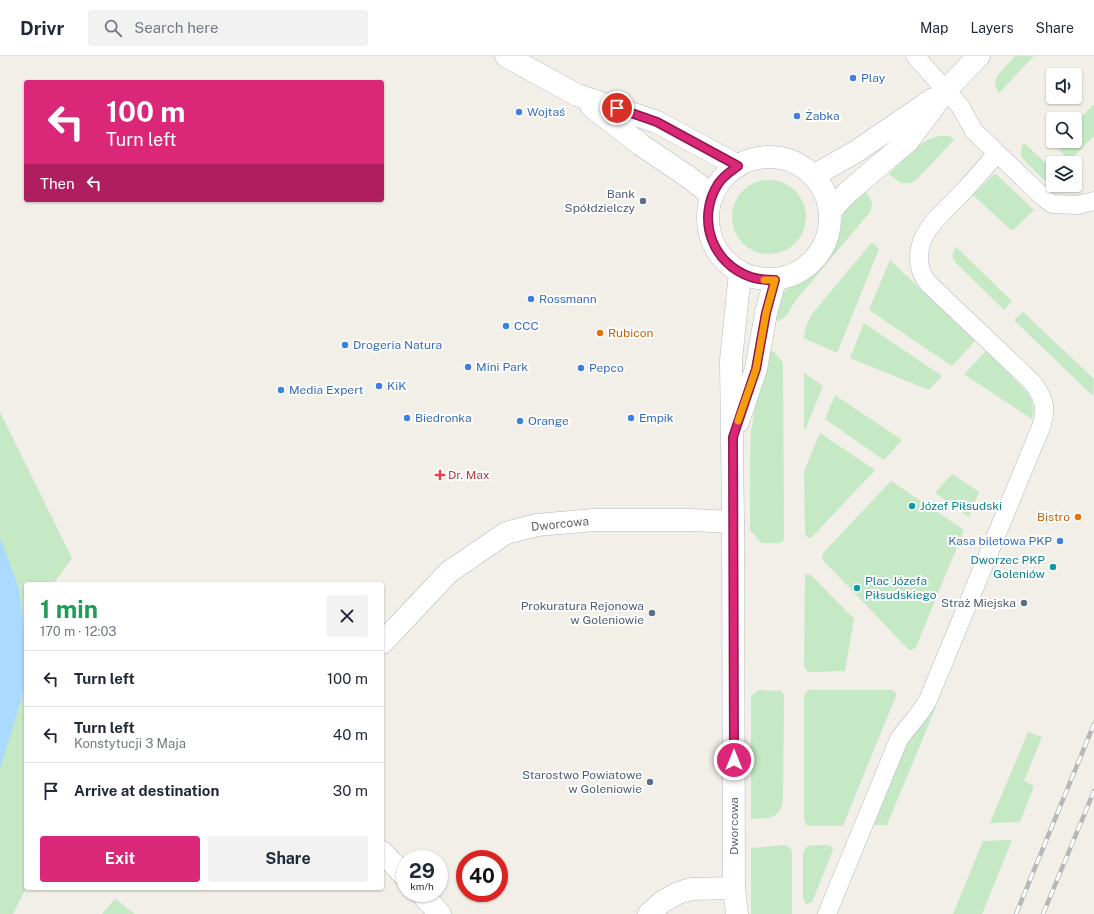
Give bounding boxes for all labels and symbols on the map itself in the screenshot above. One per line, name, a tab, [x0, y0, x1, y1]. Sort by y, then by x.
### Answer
place label: Play	[861, 71, 886, 85]
marker: Play	[848, 73, 858, 83]
pin	[600, 91, 634, 125]
place label: Wojtaś	[527, 105, 565, 119]
marker: Wojtaś	[514, 107, 524, 117]
place label: Żabka	[805, 109, 840, 123]
marker: Żabka	[792, 111, 802, 121]
place label: Bank Spółdzielczy	[565, 187, 636, 215]
marker: Bank Spółdzielczy	[638, 196, 648, 206]
place label: Rossmann	[539, 292, 597, 306]
marker: Rossmann	[526, 294, 536, 304]
place label: CCC	[514, 319, 539, 333]
marker: CCC	[501, 321, 511, 331]
place label: Rubicon	[608, 326, 653, 340]
marker: Rubicon	[595, 328, 605, 338]
place label: Drogeria Natura	[353, 338, 442, 352]
marker: Drogeria Natura	[340, 340, 350, 350]
place label: Mini Park	[476, 360, 528, 374]
place label: Pepco	[589, 361, 624, 375]
marker: Mini Park	[463, 362, 473, 372]
marker: Pepco	[576, 363, 586, 373]
place label: KiK	[387, 379, 406, 393]
marker: KiK	[374, 381, 384, 391]
place label: Media Expert	[289, 383, 364, 397]
marker: Media Expert	[276, 385, 286, 395]
place label: Biedronka	[415, 411, 472, 425]
place label: Empik	[639, 411, 674, 425]
marker: Biedronka	[402, 413, 412, 423]
marker: Empik	[626, 413, 636, 423]
place label: Orange	[528, 414, 569, 428]
marker: Orange	[515, 416, 525, 426]
place label: Dr. Max	[448, 468, 490, 482]
marker: Dr. Max	[435, 470, 445, 480]
place label: Józef Piłsudski	[920, 499, 1002, 513]
marker: Józef Piłsudski	[907, 501, 917, 511]
place label: Bistro	[1037, 510, 1070, 524]
marker: Bistro	[1073, 512, 1083, 522]
street label: Dworcowa	[530, 514, 590, 534]
place label: Kasa biletowa PKP	[948, 534, 1052, 548]
marker: Kasa biletowa PKP	[1055, 536, 1065, 546]
place label: Dworzec PKP Goleniów	[971, 553, 1046, 581]
marker: Dworzec PKP Goleniów	[1048, 562, 1058, 572]
place label: Plac Józefa Piłsudskiego	[865, 574, 937, 602]
marker: Plac Józefa Piłsudskiego	[852, 583, 862, 593]
place label: Straż Miejska	[941, 596, 1016, 610]
marker: Straż Miejska	[1019, 598, 1029, 608]
place label: Prokuratura Rejonowa w Goleniowie	[521, 599, 644, 627]
marker: Prokuratura Rejonowa w Goleniowie	[647, 608, 657, 618]
position arrow	[713, 739, 755, 781]
place label: Starostwo Powiatowe w Goleniowie	[522, 768, 642, 796]
marker: Starostwo Powiatowe w Goleniowie	[645, 777, 655, 787]
street label: Dworcowa	[727, 797, 741, 855]
speed limit sign: 40	[456, 850, 508, 902]

